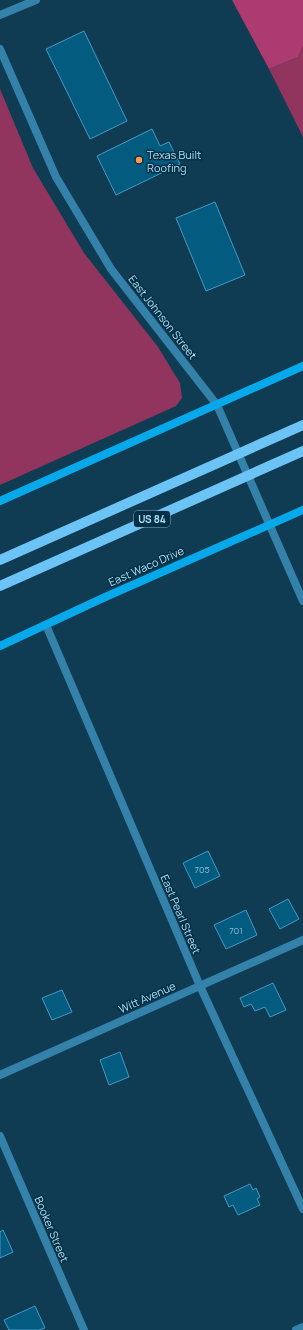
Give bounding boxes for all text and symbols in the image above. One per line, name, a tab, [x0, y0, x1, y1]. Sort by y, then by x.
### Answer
place label: Texas Built Roofing	[147, 147, 201, 175]
marker: Texas Built Roofing	[134, 155, 144, 165]
street label: East Johnson Street	[125, 272, 201, 362]
road number: US 84	[134, 511, 170, 527]
street label: East Waco Drive	[106, 542, 187, 589]
house number: 705	[194, 863, 210, 876]
street label: East Pearl Street	[158, 872, 204, 956]
house number: 701	[229, 924, 243, 937]
street label: Witt Avenue	[116, 978, 178, 1016]
street label: Booker Street	[31, 1194, 73, 1264]

